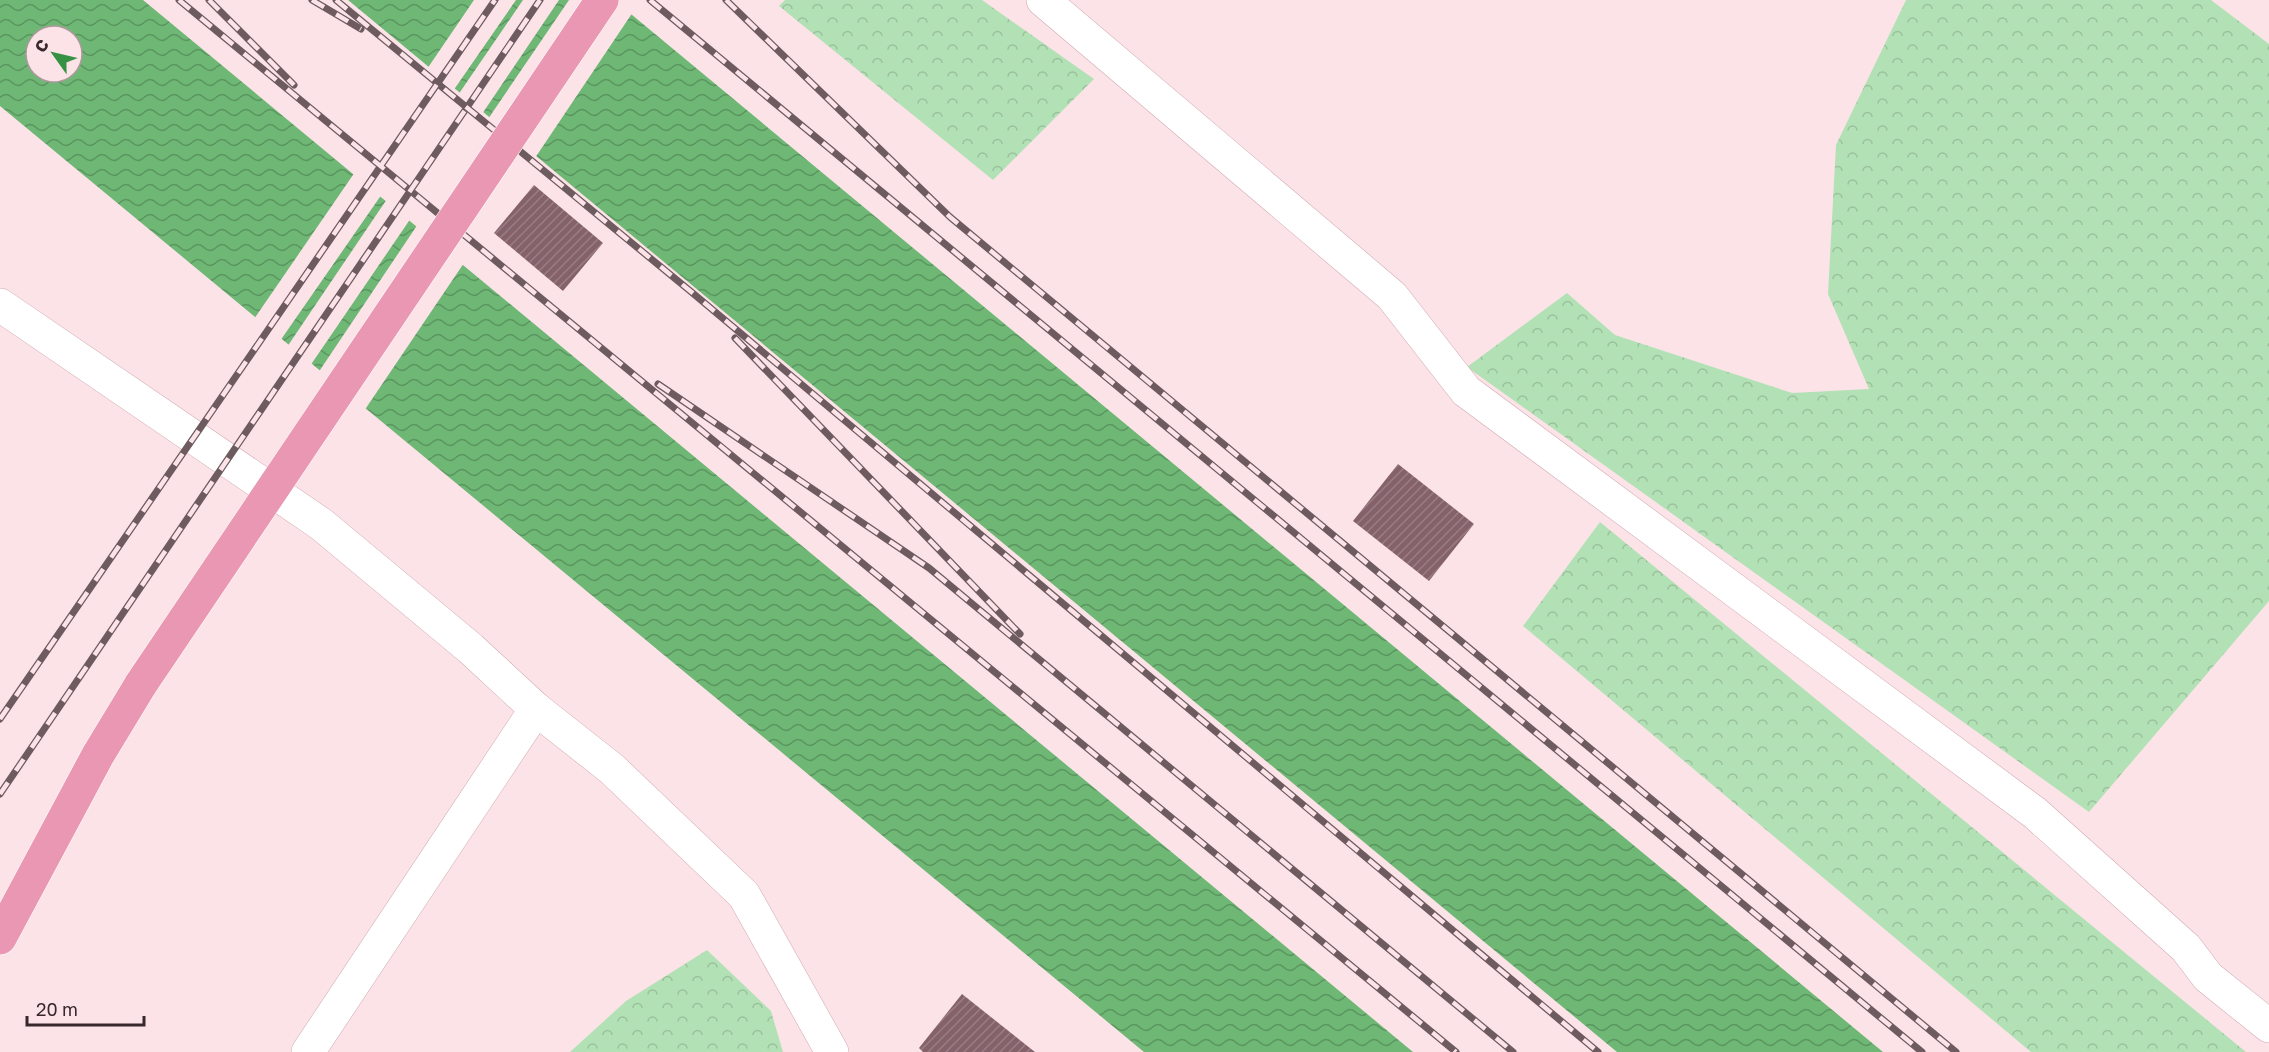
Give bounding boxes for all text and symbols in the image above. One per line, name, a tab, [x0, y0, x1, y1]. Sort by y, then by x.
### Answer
north arrow	[24, 24, 84, 84]
text: С	[30, 35, 53, 56]
scale bar	[27, 989, 144, 1027]
text: 20 m	[36, 998, 78, 1020]

